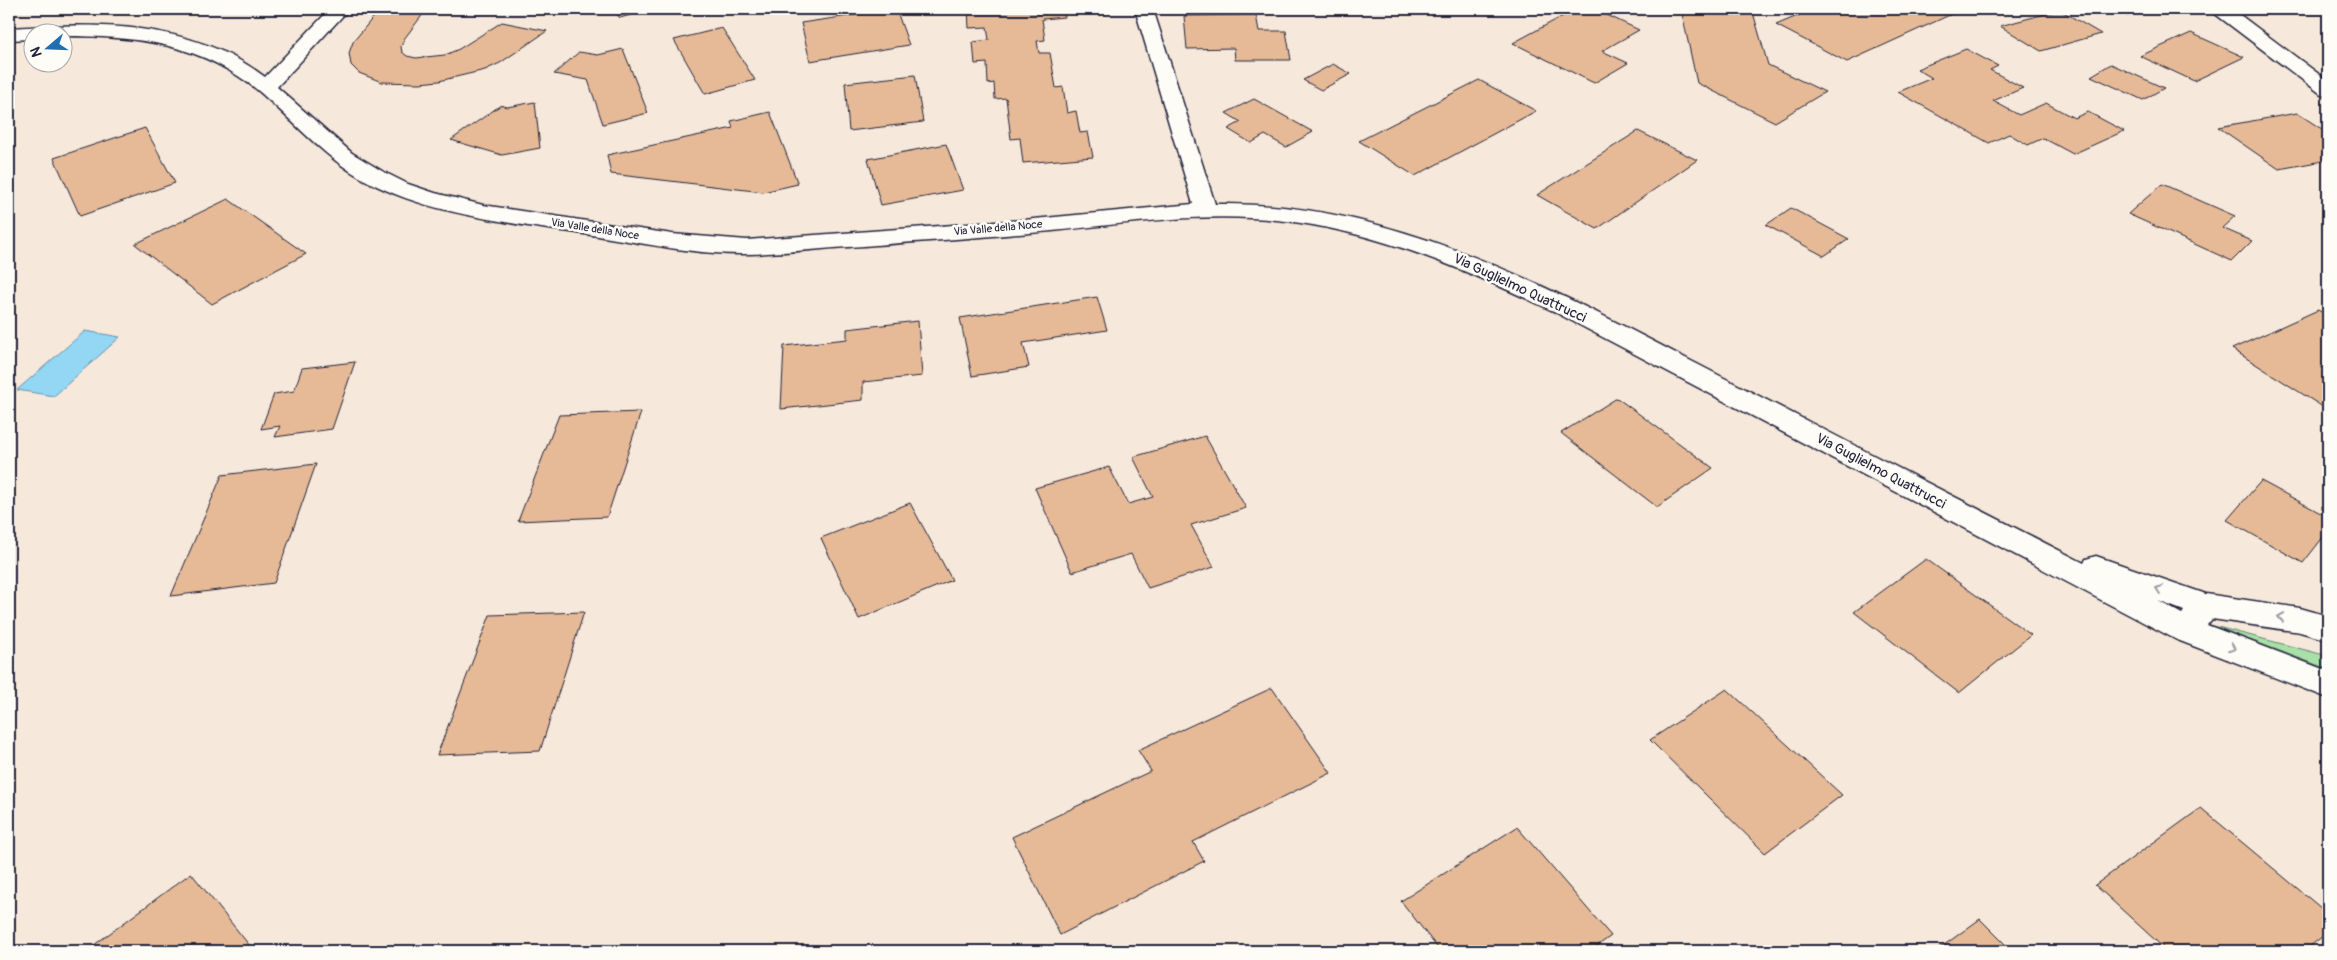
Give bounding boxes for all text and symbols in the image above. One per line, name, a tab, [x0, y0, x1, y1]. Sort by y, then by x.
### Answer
north arrow	[22, 22, 72, 72]
text: N	[27, 45, 46, 59]
street label: Via Valle della Noce	[550, 216, 640, 242]
street label: Via Valle della Noce	[953, 218, 1043, 238]
street label: Via Guglielmo Quattrucci	[1451, 250, 1590, 326]
street label: Via Guglielmo Quattrucci	[1813, 430, 1949, 513]
one-way arrow	[2155, 585, 2163, 595]
one-way arrow	[2276, 613, 2285, 623]
one-way arrow	[2227, 641, 2236, 652]

